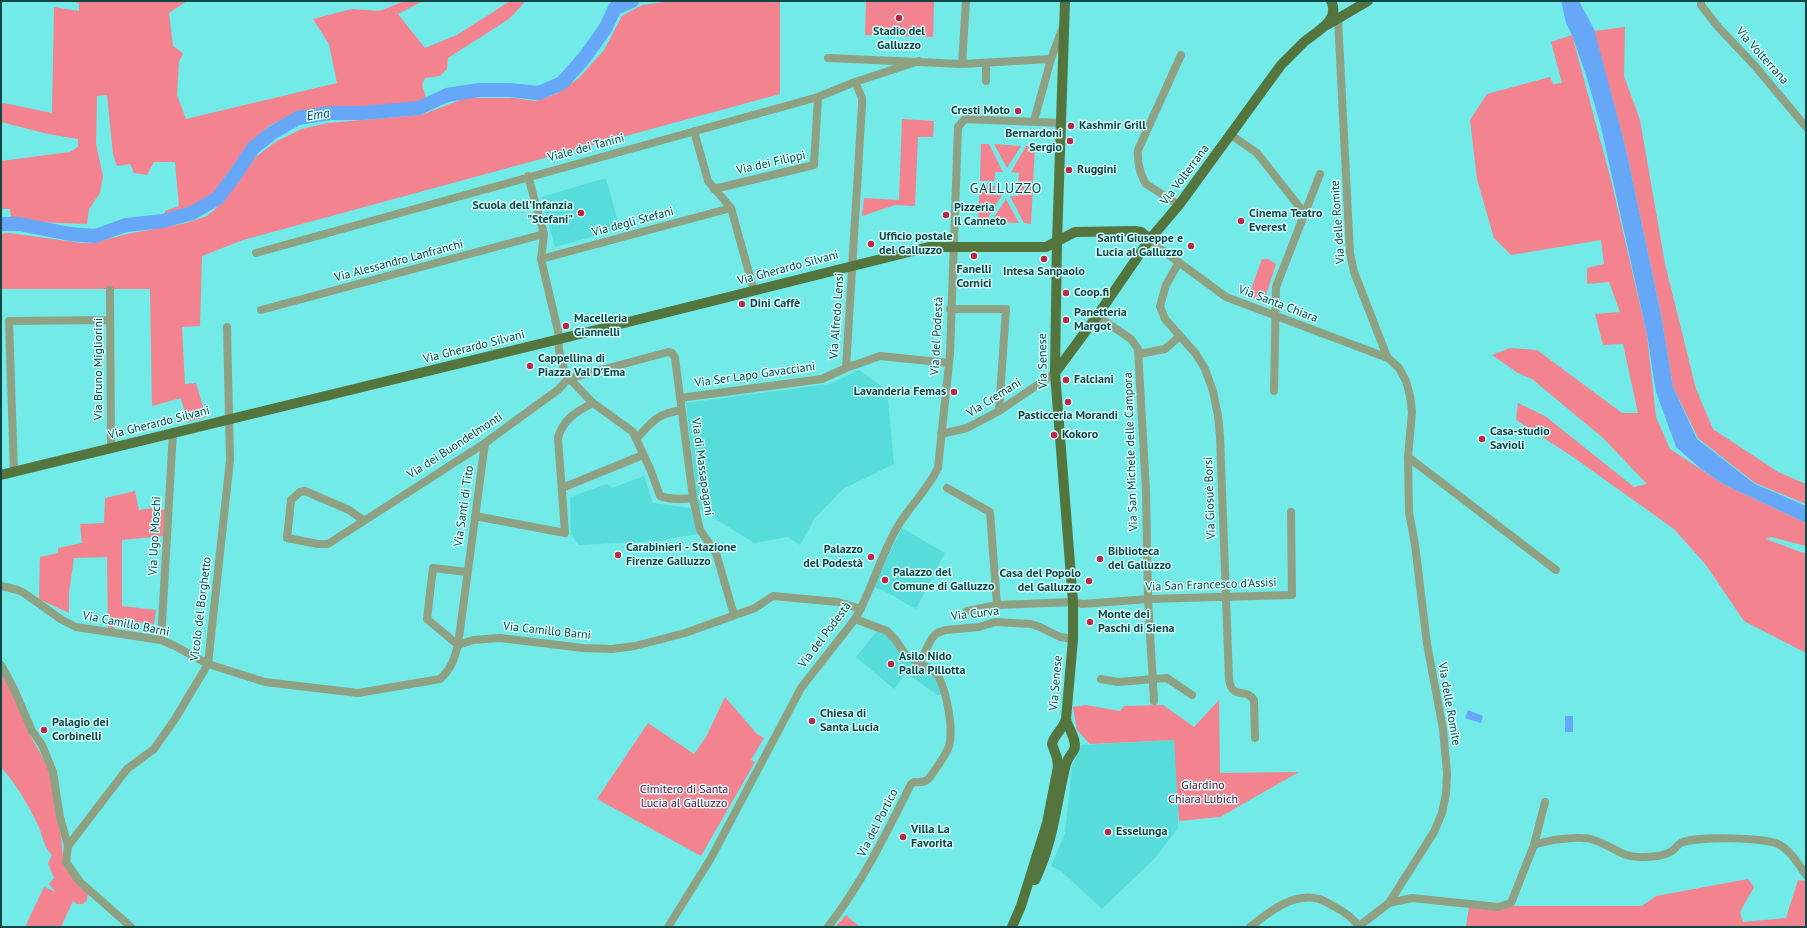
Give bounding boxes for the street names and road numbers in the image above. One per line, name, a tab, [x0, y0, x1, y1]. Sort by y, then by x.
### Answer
street label: Via Volterrana	[1733, 24, 1791, 88]
street label: Viale dei Tanini	[546, 131, 626, 165]
street label: Via Volterrana	[1158, 142, 1212, 208]
street label: Via dei Filippi	[735, 148, 807, 178]
street label: Via delle Romite	[1328, 180, 1348, 264]
street label: Via degli Stefani	[591, 204, 675, 240]
street label: Via Alessandro Lanfranchi	[333, 237, 465, 285]
street label: Via Gherardo Silvani	[736, 248, 840, 288]
street label: Via Alfredo Lensi	[827, 272, 847, 360]
street label: Via Santa Chiara	[1236, 282, 1320, 326]
street label: Via del Podestà	[928, 296, 946, 376]
street label: Via Bruno Migliorini	[92, 318, 106, 420]
street label: Via Gherardo Silvani	[422, 327, 526, 367]
street label: Via Senese	[1035, 333, 1051, 389]
street label: Via Ser Lapo Gavacciani	[694, 359, 816, 391]
street label: Via San Michele delle Campora	[1121, 372, 1141, 532]
street label: Via Cremani	[964, 376, 1024, 420]
street label: Via Gherardo Silvani	[107, 403, 211, 443]
street label: Via dei Buondelmonti	[405, 410, 505, 482]
street label: Via di Massapagani	[688, 417, 716, 517]
street label: Via Giosuè Borsi	[1201, 456, 1219, 540]
street label: Via Santi di Tito	[451, 465, 477, 547]
street label: Via Ugo Moschi	[146, 496, 164, 576]
street label: Vicolo del Borghetto	[187, 556, 215, 662]
street label: Via San Francesco d'Assisi	[1145, 576, 1277, 594]
street label: Via del Podestà	[796, 599, 854, 671]
street label: Via Curva	[950, 604, 1000, 624]
street label: Via Camillo Barni	[81, 609, 171, 639]
street label: Via Camillo Barni	[502, 619, 592, 643]
street label: Via Senese	[1046, 655, 1066, 711]
street label: Via delle Romite	[1435, 661, 1463, 747]
street label: Via del Portico	[855, 787, 901, 859]

